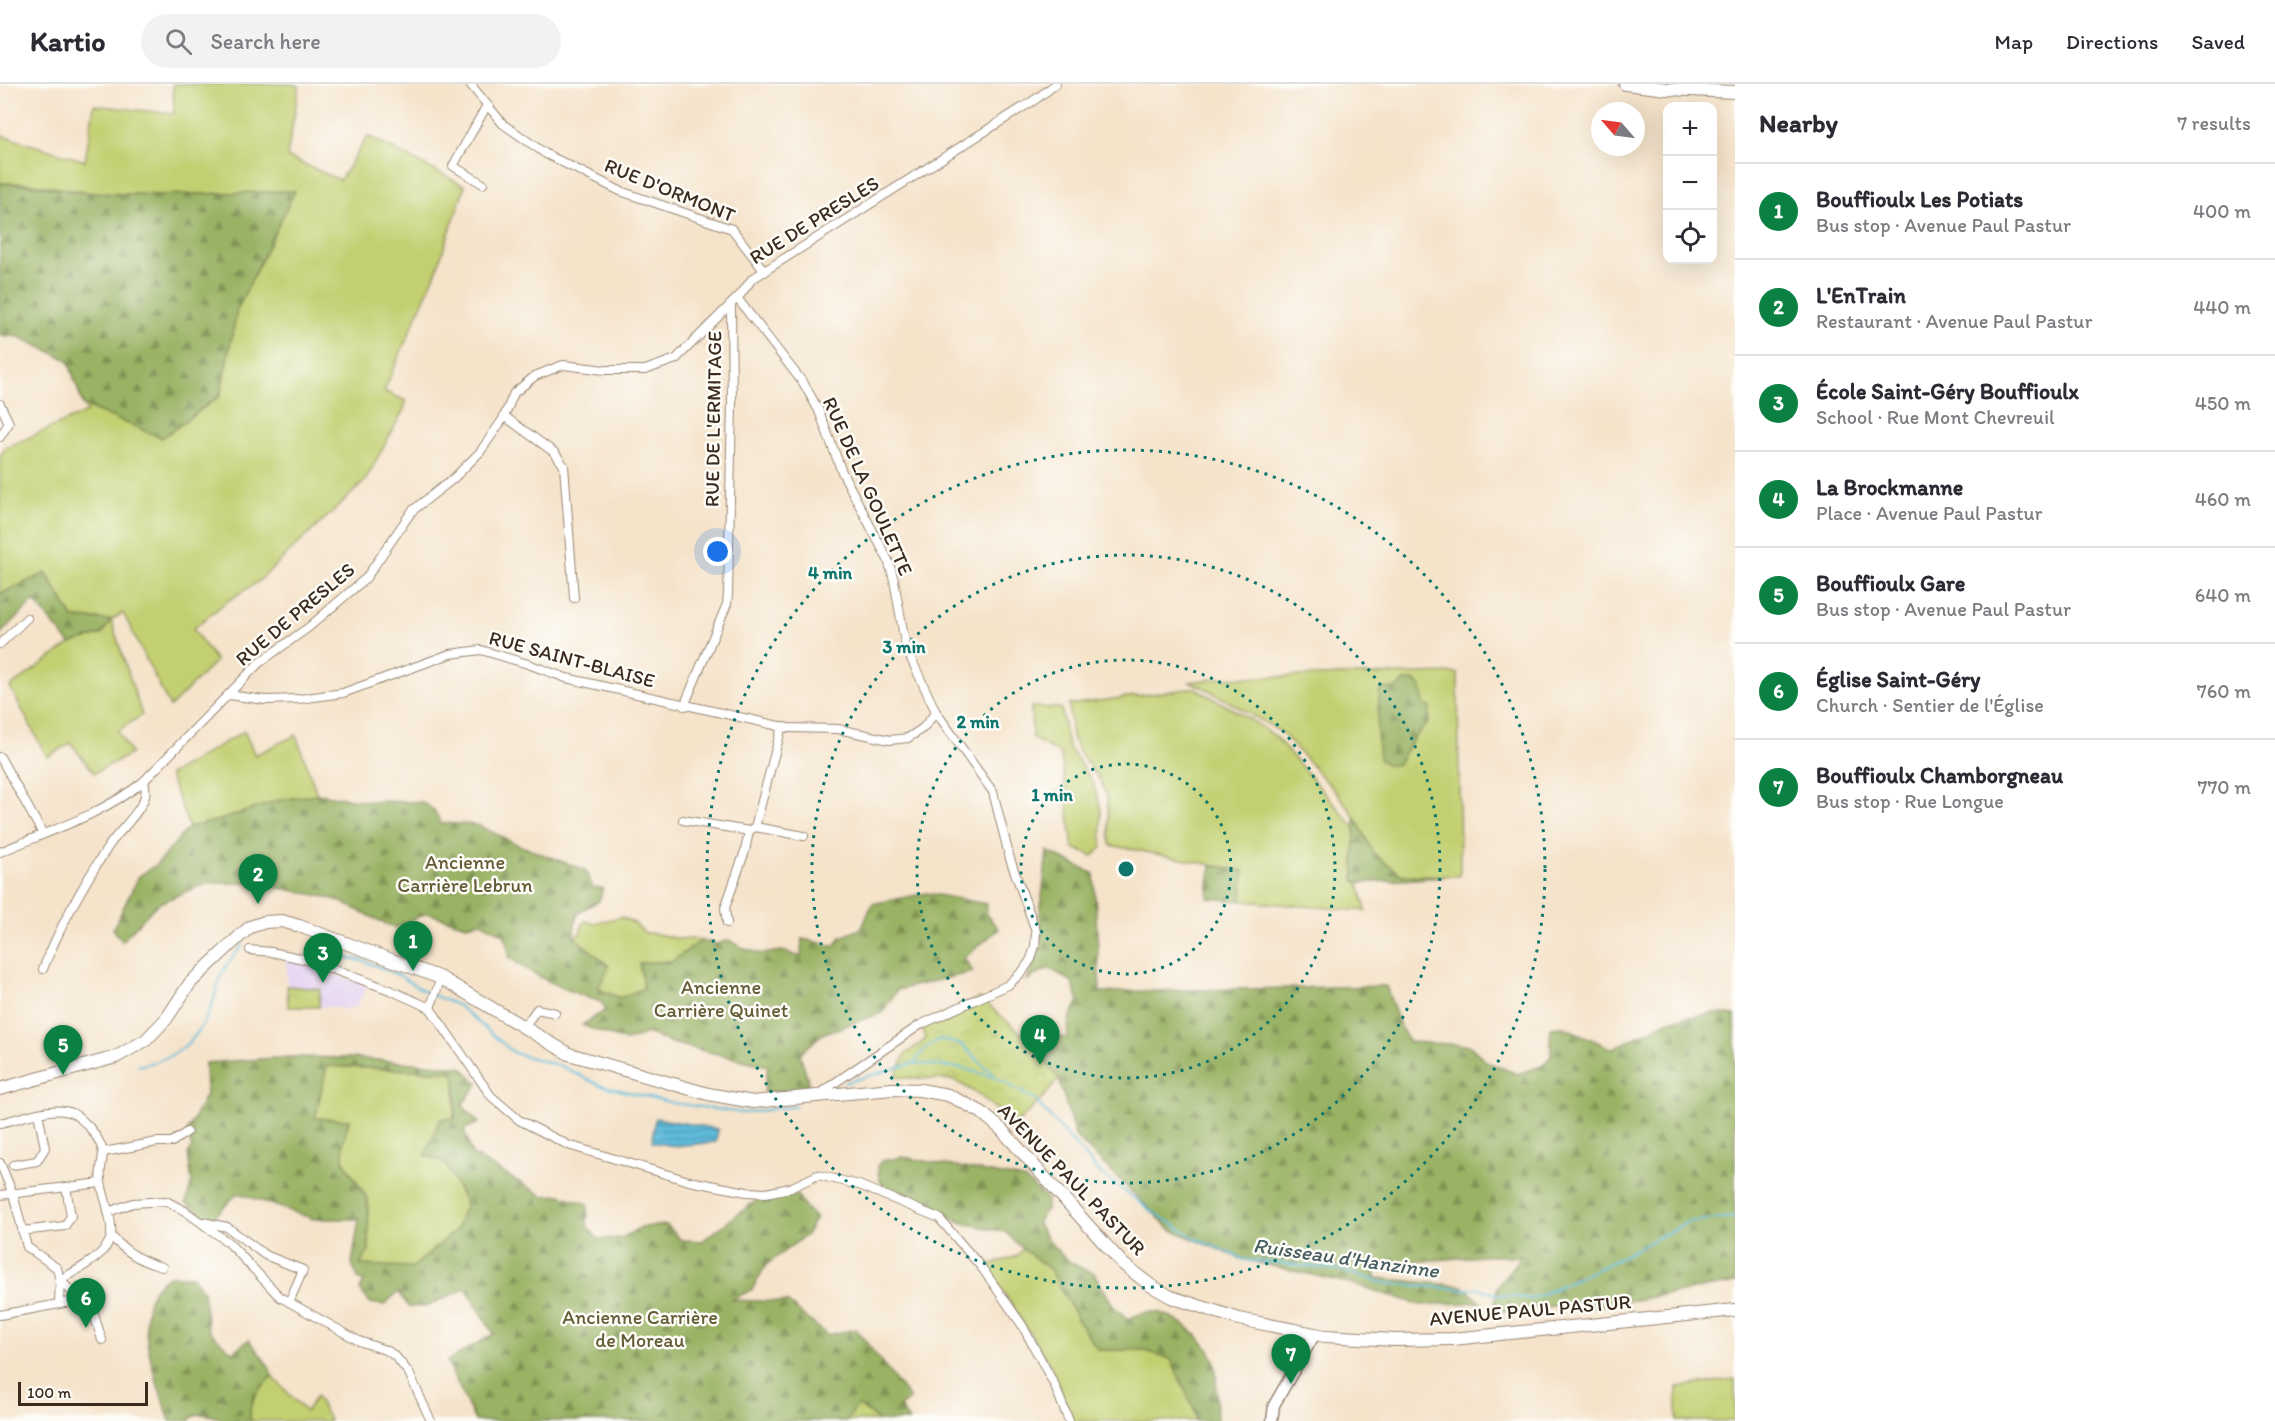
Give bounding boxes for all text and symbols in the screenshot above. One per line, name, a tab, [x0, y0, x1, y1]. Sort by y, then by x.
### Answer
search box	[141, 14, 561, 68]
text: Kartio	[30, 24, 105, 58]
icon: search	[162, 25, 195, 58]
text: Search here	[210, 28, 321, 55]
text: Map	[1995, 29, 2033, 54]
text: Directions	[2066, 29, 2158, 54]
text: Saved	[2191, 29, 2245, 54]
north arrow	[1591, 102, 1645, 156]
map controls	[1663, 102, 1717, 264]
button: +	[1663, 102, 1717, 156]
text: Nearby	[1759, 107, 1838, 139]
text: 7 results	[2177, 111, 2251, 135]
street label: RUE D'ORMONT	[601, 153, 739, 227]
button: −	[1663, 156, 1717, 210]
street label: RUE DE PRESLES	[745, 171, 883, 269]
text: Bouffioulx Les Potiats	[1816, 186, 2023, 213]
text: 1	[1774, 199, 1783, 223]
text: 400 m	[2193, 199, 2251, 223]
button: locate	[1663, 210, 1717, 264]
text: Bus stop · Avenue Paul Pastur	[1816, 213, 2071, 237]
text: L'EnTrain	[1816, 282, 1906, 309]
text: 2	[1773, 295, 1784, 319]
text: 440 m	[2193, 295, 2251, 319]
text: Restaurant · Avenue Paul Pastur	[1816, 309, 2092, 333]
street label: RUE DE L'ERMITAGE	[699, 331, 727, 507]
text: École Saint-Géry Bouffioulx	[1816, 378, 2079, 405]
text: 3	[1773, 391, 1784, 415]
text: 450 m	[2195, 391, 2251, 415]
street label: RUE DE LA GOULETTE	[818, 393, 918, 579]
text: School · Rue Mont Chevreuil	[1816, 405, 2055, 429]
text: La Brockmanne	[1816, 474, 1963, 501]
text: 4	[1772, 487, 1785, 511]
text: 460 m	[2195, 487, 2251, 511]
text: Place · Avenue Paul Pastur	[1816, 501, 2042, 525]
your location	[703, 537, 732, 566]
street label: RUE DE PRESLES	[231, 557, 359, 671]
text: 4 min	[808, 562, 853, 584]
text: Bouffioulx Gare	[1816, 570, 1965, 597]
text: 5	[1773, 583, 1784, 607]
text: 640 m	[2195, 583, 2251, 607]
text: Bus stop · Avenue Paul Pastur	[1816, 597, 2071, 621]
street label: RUE SAINT-BLAISE	[487, 625, 657, 693]
text: 3 min	[882, 636, 926, 658]
text: Église Saint-Géry	[1816, 666, 1980, 693]
text: 6	[1773, 679, 1784, 703]
text: 760 m	[2197, 679, 2251, 703]
text: Church · Sentier de l'Église	[1816, 693, 2044, 717]
text: 2 min	[957, 711, 1000, 733]
text: Bouffioulx Chamborgneau	[1816, 762, 2063, 789]
text: 7	[1774, 775, 1783, 799]
text: 770 m	[2198, 775, 2251, 799]
text: 1 min	[1031, 784, 1073, 806]
text: Bus stop · Rue Longue	[1816, 789, 2004, 813]
park label: Ancienne Carrière Lebrun	[397, 850, 533, 897]
pin: 2	[238, 854, 278, 904]
centre of rings	[1116, 859, 1136, 879]
pin: 1	[394, 922, 432, 971]
pin: 3	[304, 934, 342, 983]
park label: Ancienne Carrière Quinet	[654, 975, 789, 1022]
pin: 4	[1020, 1016, 1060, 1065]
pin: 5	[44, 1026, 82, 1075]
street label: AVENUE PAUL PASTUR	[993, 1098, 1151, 1260]
water label: Ruisseau d'Hanzinne	[1252, 1232, 1441, 1283]
pin: 6	[66, 1278, 106, 1328]
street label: AVENUE PAUL PASTUR	[1428, 1289, 1632, 1331]
park label: Ancienne Carrière de Moreau	[562, 1305, 718, 1352]
pin: 7	[1272, 1334, 1310, 1384]
scale bar	[18, 1379, 148, 1406]
text: 100 m	[27, 1383, 71, 1402]

